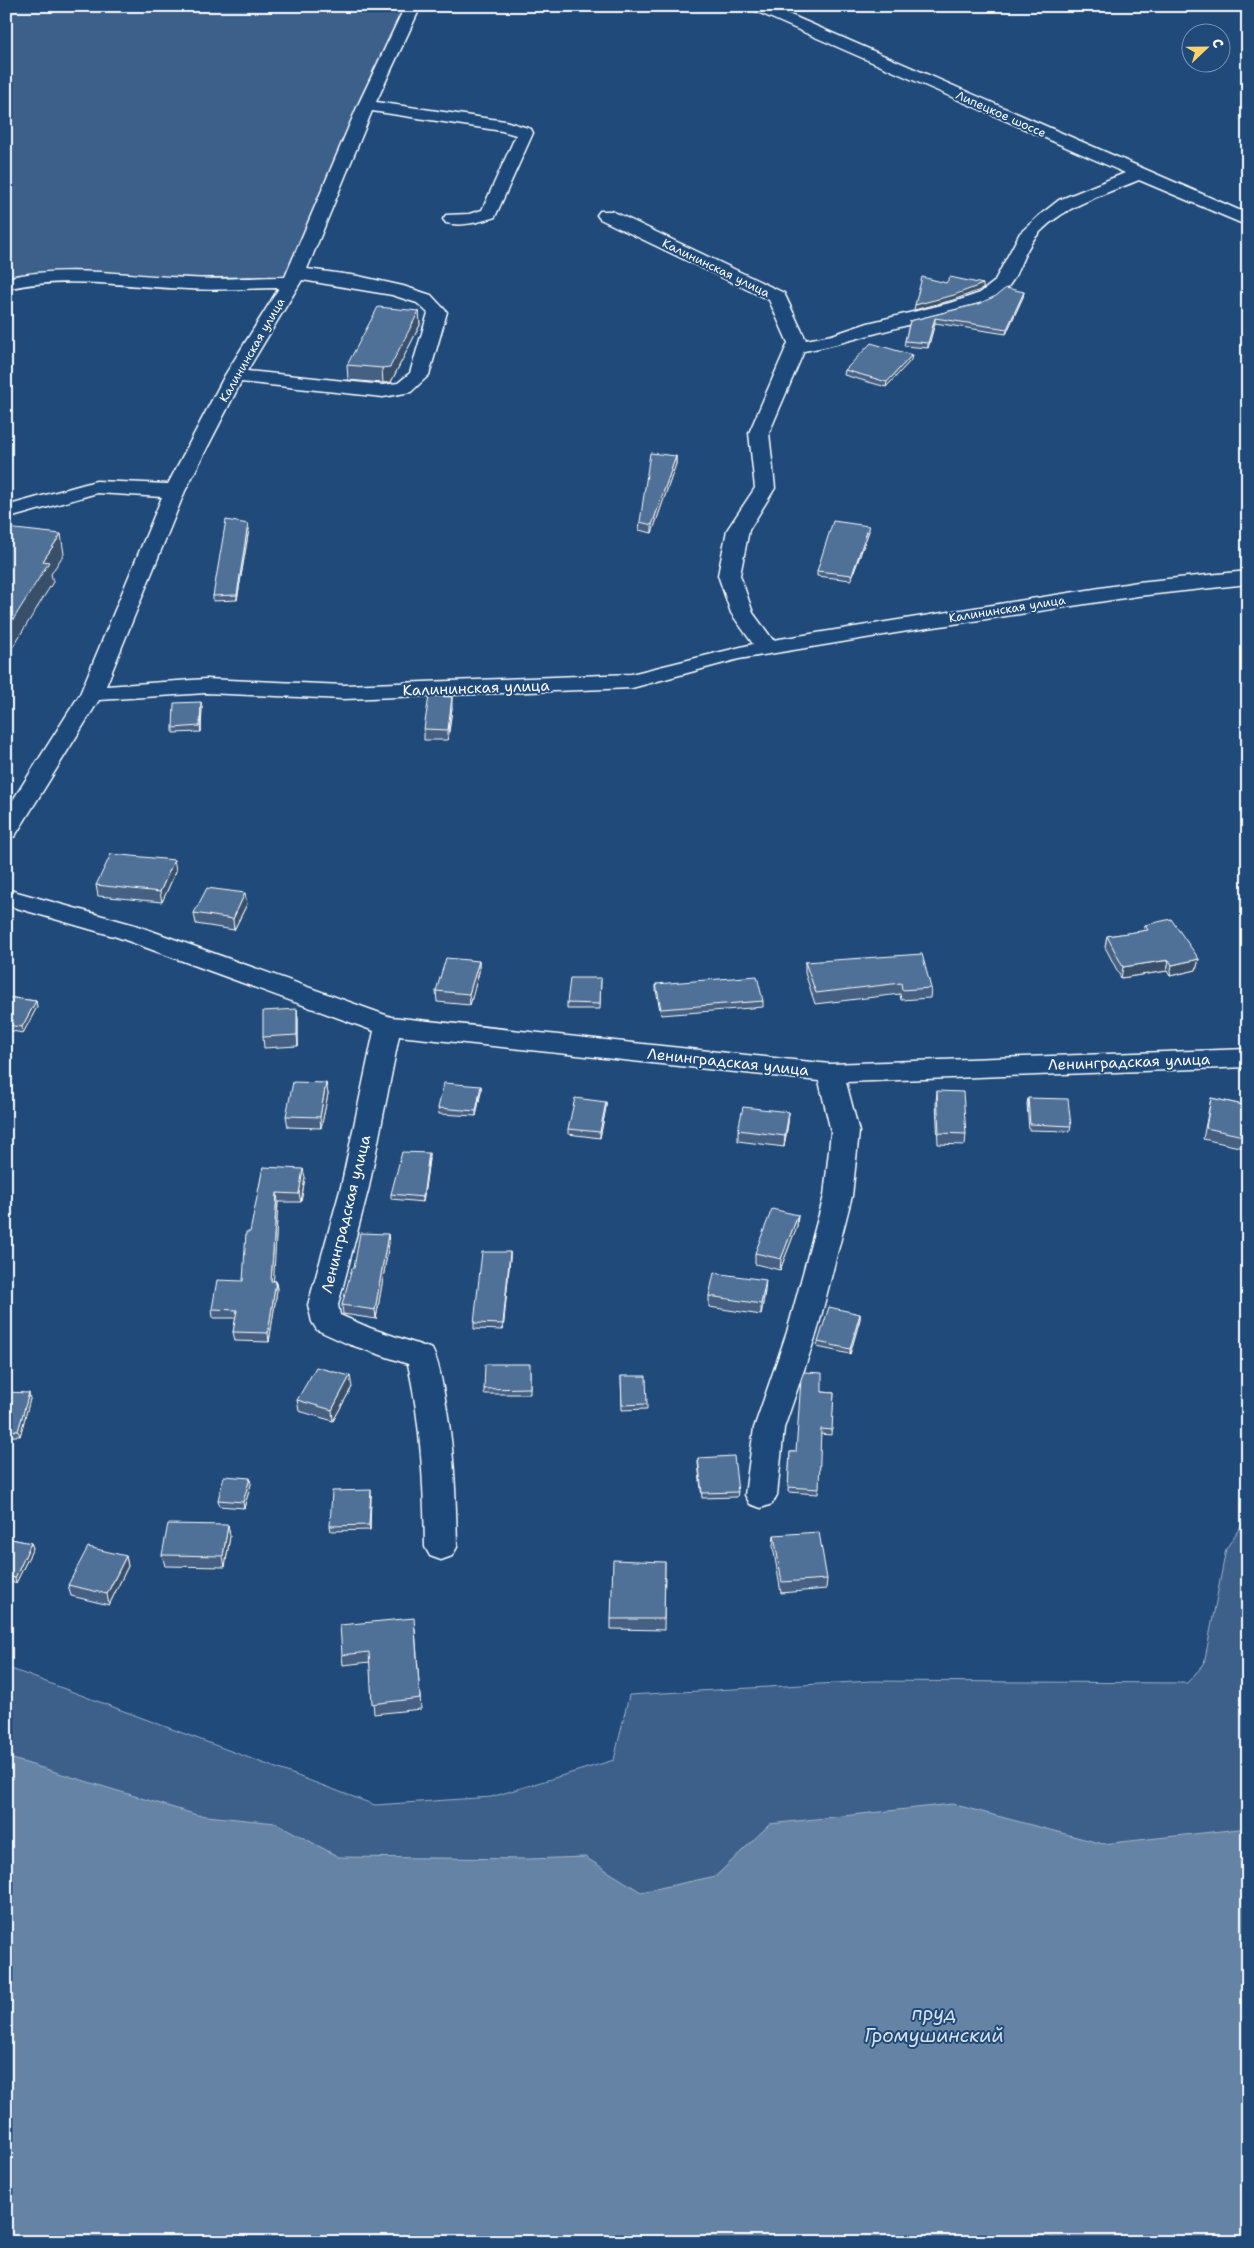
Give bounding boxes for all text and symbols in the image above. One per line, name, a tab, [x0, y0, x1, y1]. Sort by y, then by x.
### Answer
north arrow	[1182, 22, 1232, 72]
text: С	[1208, 36, 1228, 50]
street label: Липецкое шоссе	[953, 87, 1049, 141]
street label: Калининская улица	[660, 235, 773, 301]
street label: Калининская улица	[216, 295, 289, 405]
street label: Калининская улица	[948, 592, 1067, 626]
street label: Калининская улица	[402, 675, 551, 701]
street label: Ленинградская улица	[646, 1044, 811, 1081]
street label: Ленинградская улица	[1047, 1049, 1211, 1075]
street label: Ленинградская улица	[317, 1132, 376, 1295]
water label: пруд Громушинский	[864, 2001, 1004, 2048]

